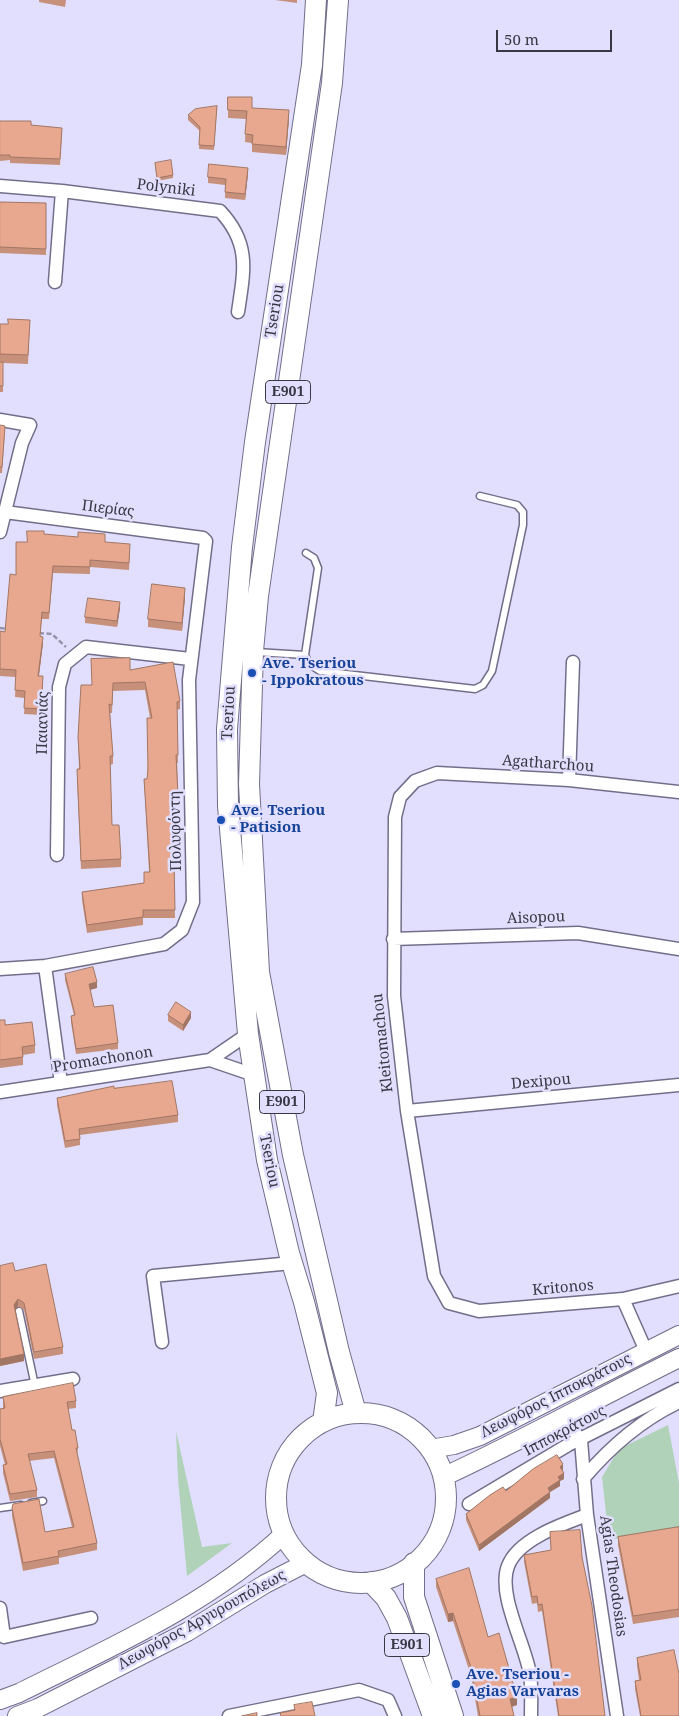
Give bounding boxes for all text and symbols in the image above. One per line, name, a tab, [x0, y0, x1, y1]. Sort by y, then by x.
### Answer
scale bar	[499, 20, 615, 52]
text: 50 m	[504, 29, 539, 49]
street label: Polyniki	[136, 175, 196, 201]
street label: Tseriou	[262, 283, 288, 339]
road number: E901	[266, 381, 310, 404]
street label: Πιερίας	[81, 497, 135, 521]
place label: Ave. Tseriou - Ippokratous	[262, 655, 364, 690]
marker: Ave. Tseriou - Ippokratous	[246, 667, 258, 679]
street label: Tseriou	[219, 686, 239, 740]
street label: Παιανιάς	[33, 691, 53, 755]
street label: Agatharchou	[501, 752, 595, 776]
street label: Πολυφόντη	[166, 791, 186, 871]
place label: Ave. Tseriou - Patision	[231, 802, 325, 837]
marker: Ave. Tseriou - Patision	[215, 814, 227, 826]
street label: Aisopou	[507, 908, 565, 928]
street label: Kleitomachou	[369, 993, 397, 1093]
street label: Promachonon	[52, 1043, 154, 1077]
street label: Dexipou	[510, 1070, 572, 1094]
road number: E901	[260, 1090, 304, 1114]
street label: Tseriou	[255, 1133, 283, 1189]
street label: Kritonos	[532, 1276, 594, 1300]
street label: Λεωφόρος Ιπποκράτους	[477, 1350, 635, 1442]
street label: Ιπποκράτους	[521, 1402, 609, 1460]
street label: Agias Theodosias	[596, 1514, 630, 1638]
street label: Λεωφόρος Αργυρουπόλεως	[115, 1566, 289, 1674]
road number: E901	[384, 1634, 430, 1656]
place label: Ave. Tseriou - Agias Varvaras	[466, 1666, 579, 1701]
marker: Ave. Tseriou - Agias Varvaras	[450, 1678, 462, 1690]

